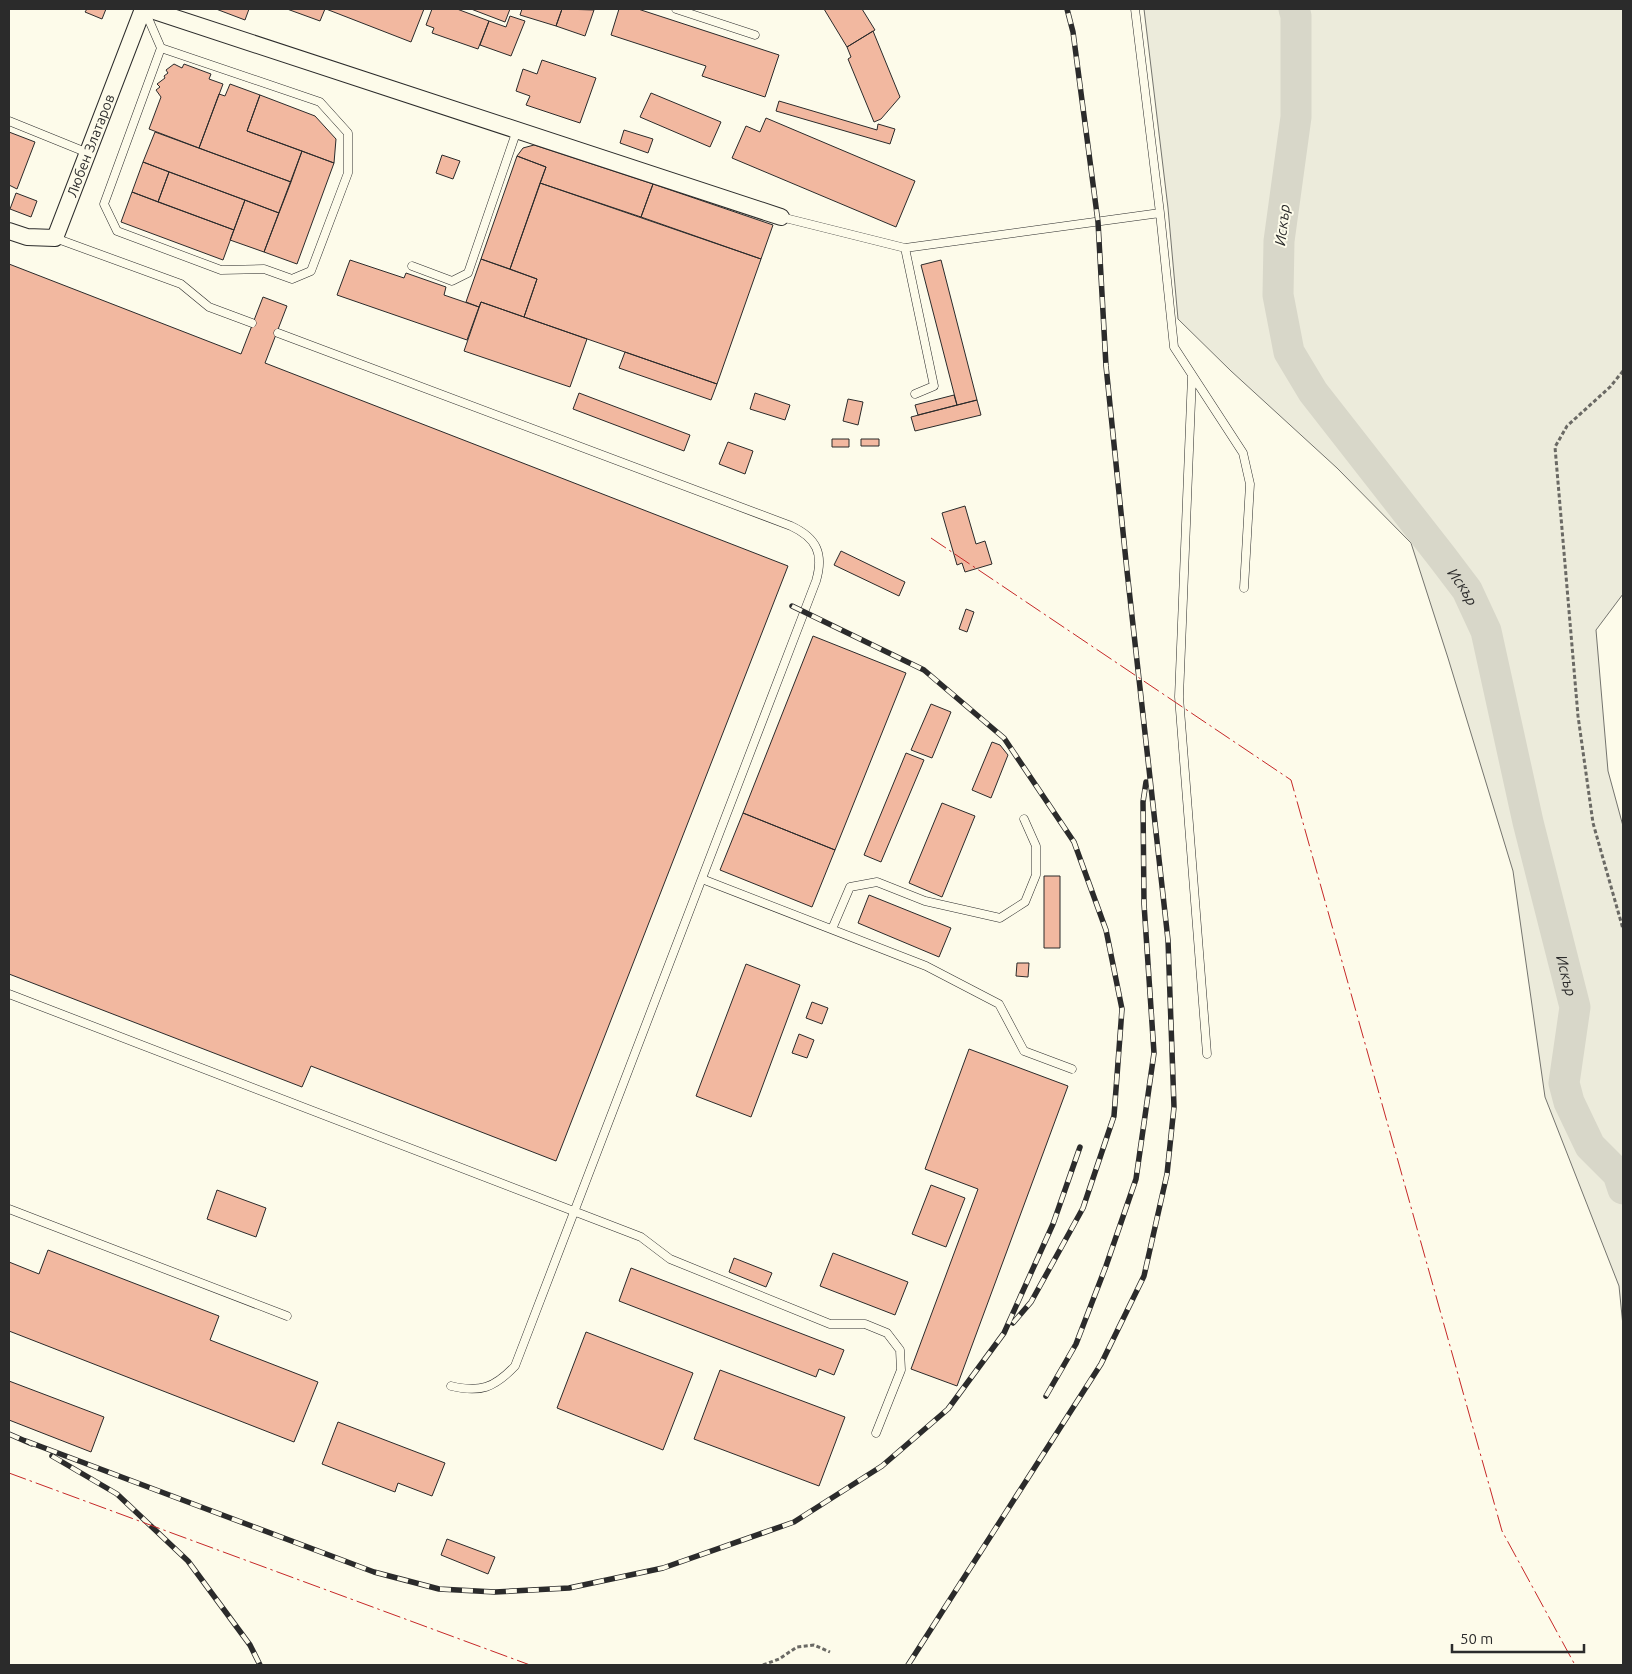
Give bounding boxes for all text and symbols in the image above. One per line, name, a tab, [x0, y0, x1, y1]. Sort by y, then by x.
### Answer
street label: Любен Златаров	[64, 92, 118, 199]
water label: Искър	[1271, 203, 1293, 247]
water label: Искър	[1445, 564, 1481, 608]
water label: Искър	[1554, 953, 1580, 998]
scale bar	[1452, 1622, 1584, 1654]
text: 50 m	[1460, 1630, 1493, 1647]

